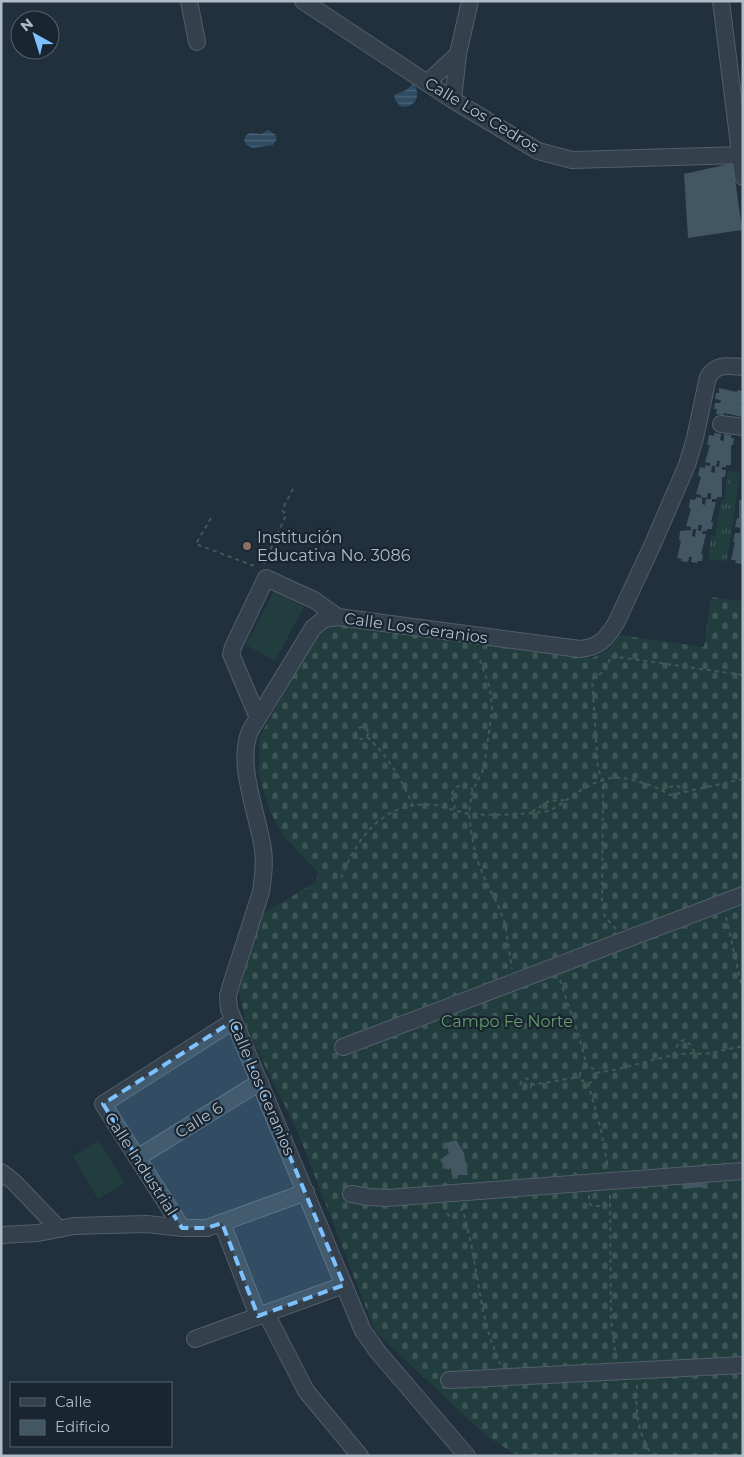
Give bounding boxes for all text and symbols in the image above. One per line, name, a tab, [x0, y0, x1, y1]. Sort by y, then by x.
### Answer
north arrow	[10, 10, 60, 60]
text: N	[17, 14, 37, 35]
street label: Calle Los Cedros	[421, 73, 543, 157]
place label: Institución Educativa No. 3086	[257, 528, 411, 565]
marker: Institución Educativa No. 3086	[241, 540, 253, 552]
street label: Calle Los Geranios	[343, 609, 489, 648]
park label: Campo Fe Norte	[441, 1012, 573, 1031]
street label: Calle Los Geranios	[225, 1018, 299, 1158]
street label: Calle 6	[172, 1098, 227, 1142]
street label: Calle Industrial	[101, 1109, 181, 1219]
legend	[10, 1382, 172, 1447]
text: Calle	[55, 1392, 92, 1411]
text: Edificio	[55, 1417, 110, 1436]

